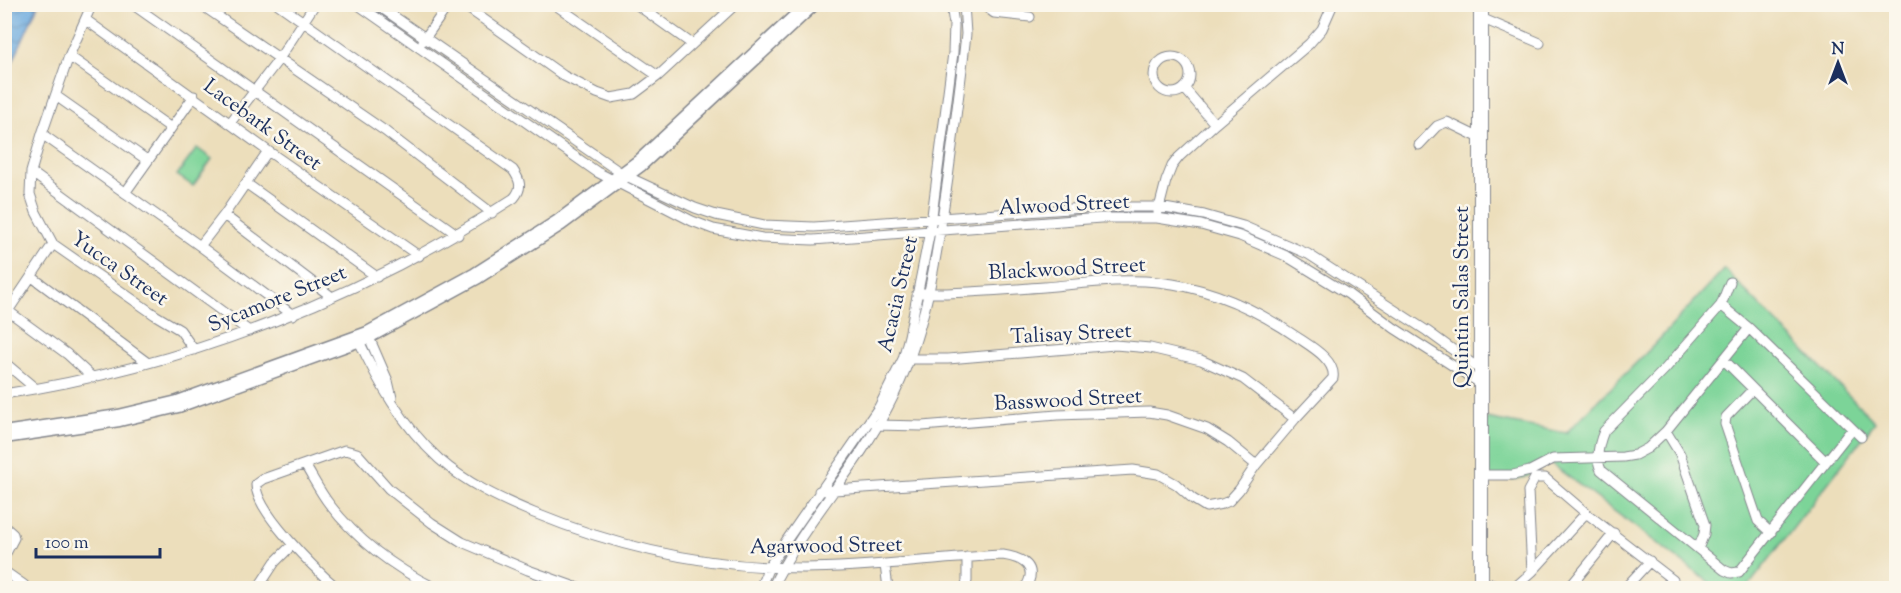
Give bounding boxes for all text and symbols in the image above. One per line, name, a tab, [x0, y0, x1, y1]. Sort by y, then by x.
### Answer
north arrow	[1808, 33, 1868, 93]
text: N	[1832, 39, 1845, 62]
street label: Lacebark Street	[196, 72, 327, 179]
street label: Alwood Street	[998, 188, 1130, 224]
street label: Quintin Salas Street	[1448, 206, 1478, 388]
street label: Yucca Street	[64, 225, 174, 314]
street label: Acacia Street	[871, 233, 927, 356]
street label: Blackwood Street	[988, 251, 1147, 289]
street label: Sycamore Street	[204, 258, 351, 341]
street label: Talisay Street	[1010, 317, 1132, 353]
street label: Basswood Street	[993, 382, 1143, 420]
scale bar	[36, 521, 160, 559]
text: 100 m	[45, 531, 89, 557]
street label: Agarwood Street	[749, 531, 903, 563]

